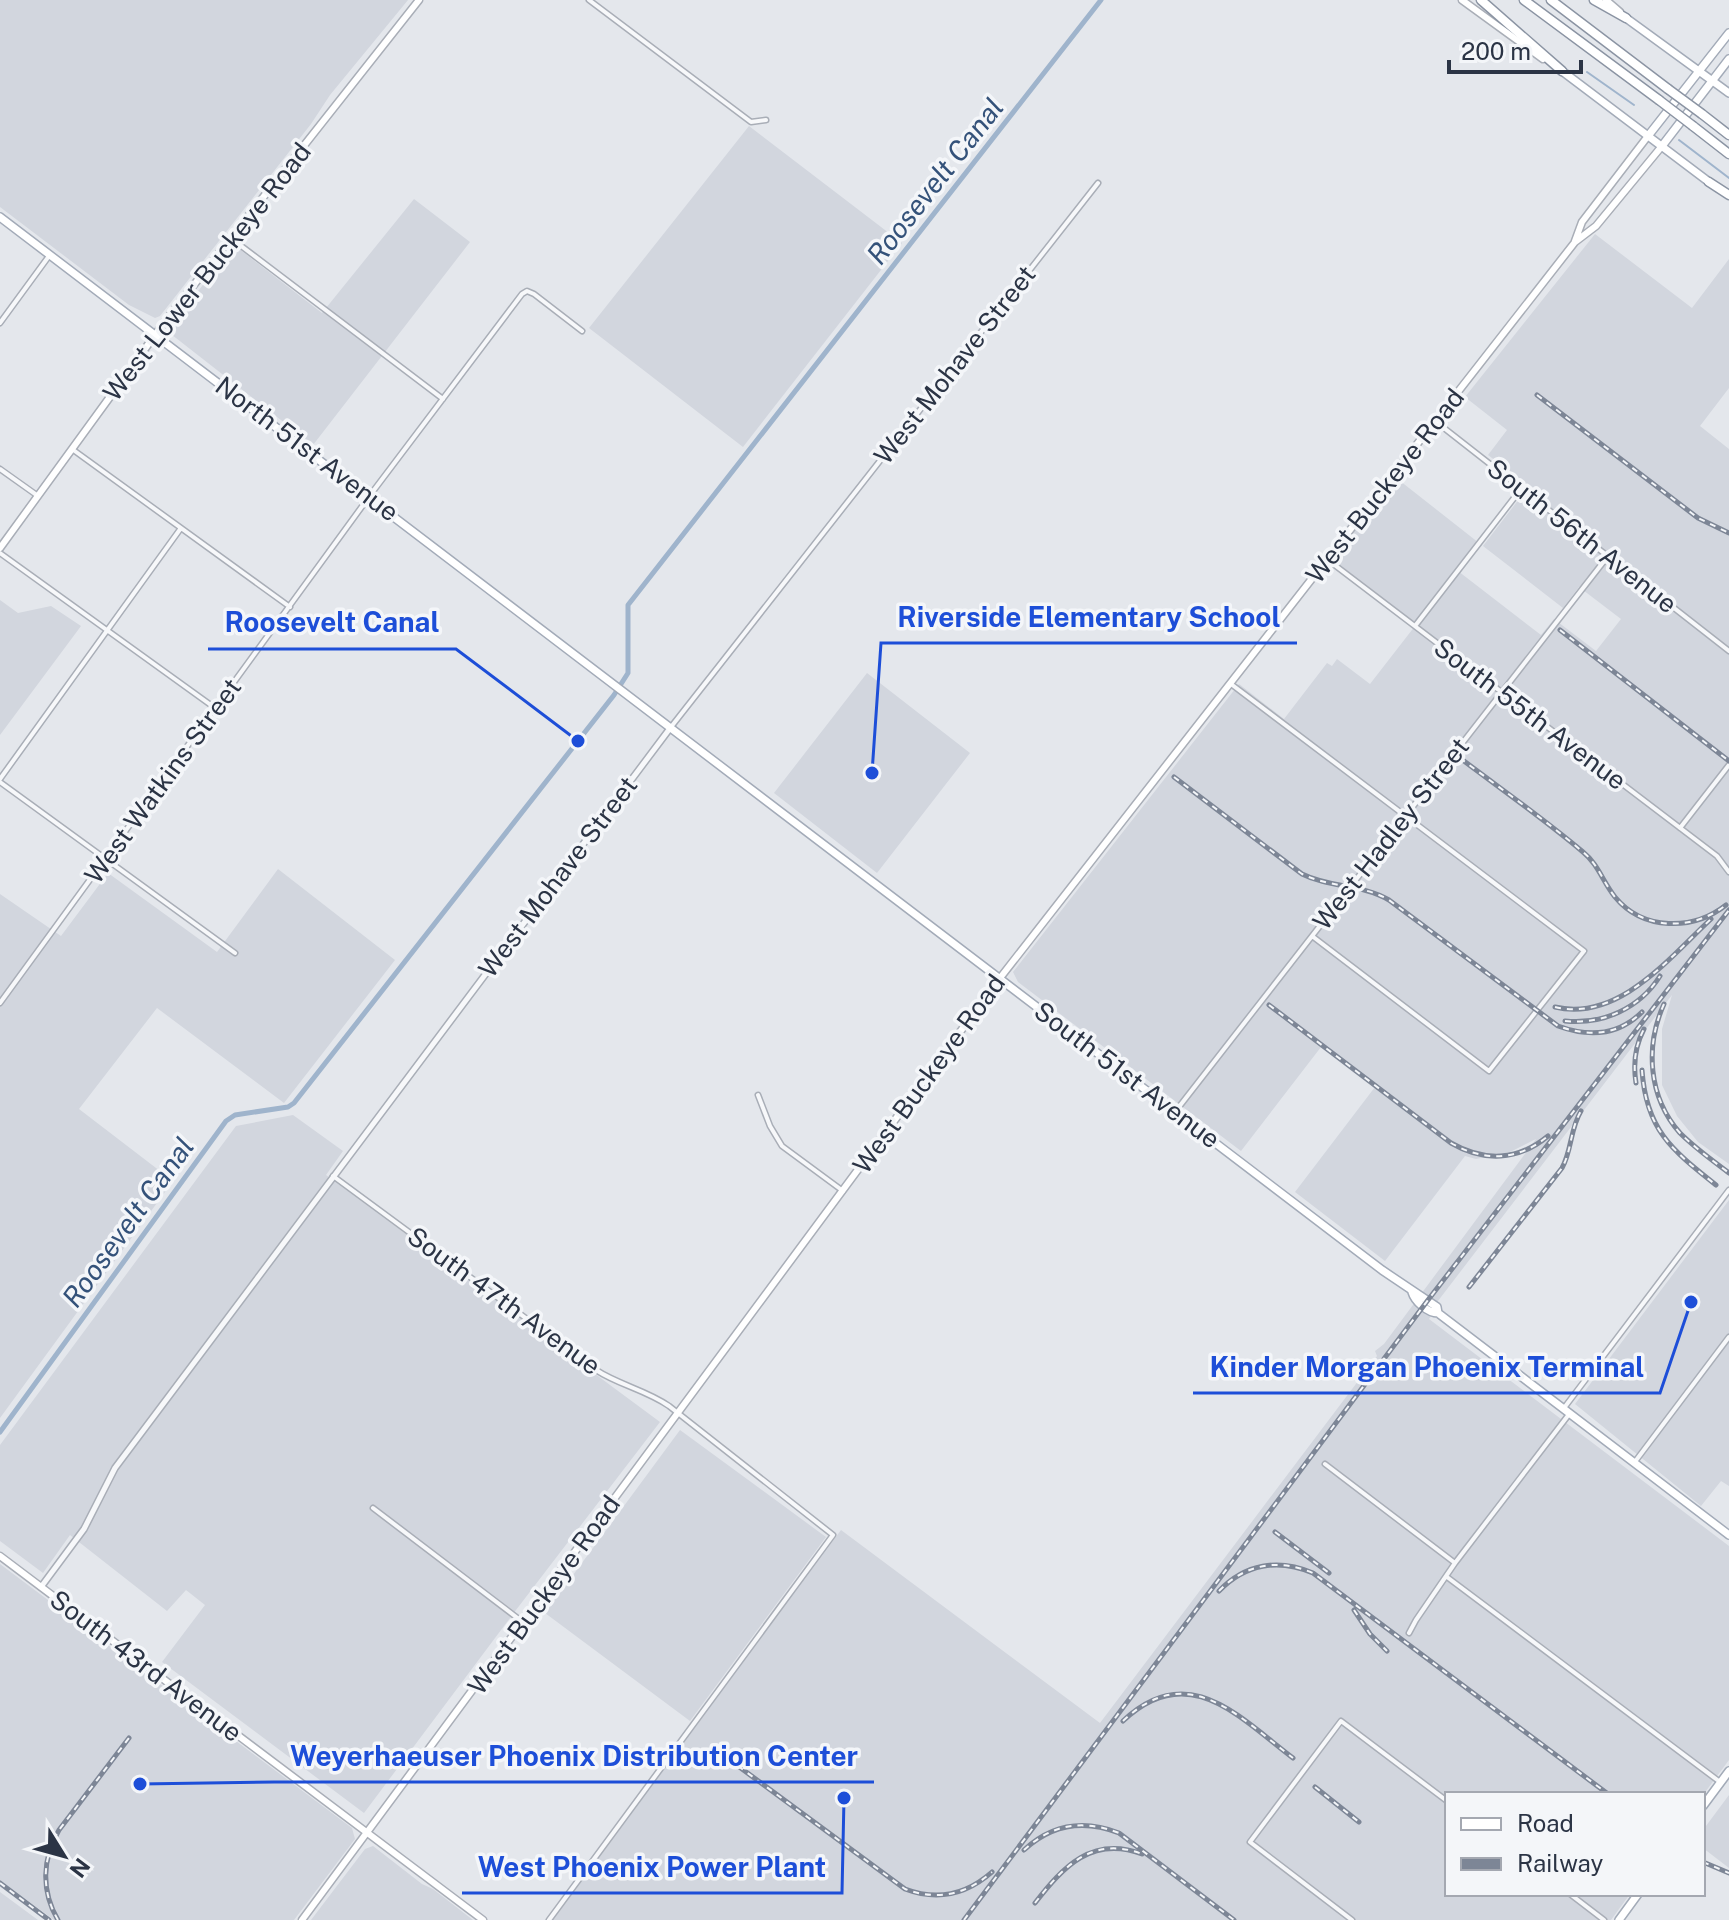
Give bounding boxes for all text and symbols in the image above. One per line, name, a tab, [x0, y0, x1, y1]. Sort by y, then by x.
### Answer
scale bar	[1449, 24, 1581, 74]
text: 200 m	[1461, 37, 1531, 65]
water label: Roosevelt Canal	[859, 91, 1010, 270]
street label: West Lower Buckeye Road	[96, 136, 317, 407]
street label: West Mohave Street	[867, 259, 1042, 470]
street label: North 51st Avenue	[210, 370, 405, 528]
street label: West Buckeye Road	[1299, 382, 1470, 589]
street label: South 56th Avenue	[1481, 452, 1683, 619]
callout: Riverside Elementary School	[881, 591, 1297, 643]
callout: Roosevelt Canal	[208, 597, 456, 649]
text: Riverside Elementary School	[897, 600, 1281, 633]
text: Roosevelt Canal	[224, 605, 440, 638]
street label: South 55th Avenue	[1428, 631, 1633, 796]
street label: West Watkins Street	[78, 672, 247, 889]
street label: West Hadley Street	[1306, 731, 1475, 936]
street label: West Mohave Street	[472, 770, 643, 983]
street label: West Buckeye Road	[846, 968, 1011, 1179]
street label: South 51st Avenue	[1028, 995, 1226, 1155]
water label: Roosevelt Canal	[55, 1130, 200, 1313]
street label: South 47th Avenue	[402, 1220, 607, 1381]
callout: Kinder Morgan Phoenix Terminal	[1193, 1341, 1660, 1393]
text: Kinder Morgan Phoenix Terminal	[1210, 1350, 1644, 1383]
street label: West Buckeye Road	[461, 1489, 626, 1700]
street label: South 43rd Avenue	[44, 1583, 248, 1748]
callout: Weyerhaeuser Phoenix Distribution Center	[274, 1730, 874, 1782]
text: Weyerhaeuser Phoenix Distribution Center	[290, 1739, 858, 1772]
legend	[1445, 1792, 1705, 1896]
text: Road	[1517, 1809, 1574, 1837]
north arrow	[24, 1816, 104, 1896]
callout: West Phoenix Power Plant	[462, 1841, 842, 1893]
text: Railway	[1517, 1849, 1603, 1877]
text: West Phoenix Power Plant	[478, 1850, 826, 1883]
text: N	[64, 1853, 96, 1883]

